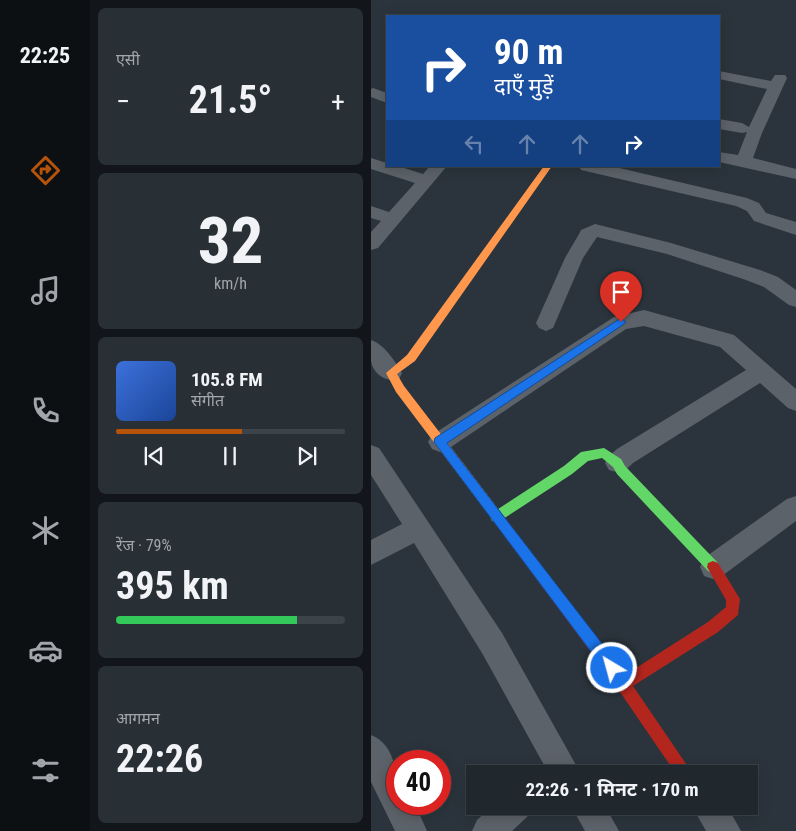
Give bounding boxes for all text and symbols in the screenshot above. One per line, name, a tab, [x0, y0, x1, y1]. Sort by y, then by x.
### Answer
text: 90 m	[494, 32, 563, 73]
icon: right	[411, 35, 476, 100]
text: 22:25	[20, 43, 70, 68]
text: एसी	[116, 50, 140, 69]
text: दाएँ मुड़ें	[494, 74, 554, 99]
text: 21.5°	[189, 78, 272, 122]
text: −	[116, 85, 130, 118]
text: +	[331, 85, 345, 118]
icon: left	[460, 130, 488, 158]
icon: ahead	[513, 130, 541, 158]
icon: ahead	[566, 130, 594, 158]
icon: right	[619, 130, 647, 158]
icon: directions	[28, 153, 63, 188]
text: 32	[198, 203, 263, 279]
pin	[600, 271, 642, 322]
icon: music	[28, 273, 63, 308]
text: km/h	[214, 274, 247, 293]
icon: arrive	[607, 278, 635, 306]
text: 105.8 FM	[191, 368, 263, 391]
text: संगीत	[191, 391, 224, 410]
icon: phone	[28, 393, 63, 428]
icon: previous	[140, 442, 168, 470]
icon: pause	[216, 442, 244, 470]
icon: next	[293, 442, 321, 470]
icon: climate	[28, 513, 63, 548]
text: रेंज · 79%	[116, 536, 172, 555]
text: 395 km	[116, 564, 229, 608]
icon: car	[28, 633, 63, 668]
position arrow	[585, 641, 637, 693]
text: आगमन	[116, 709, 160, 728]
text: 22:26	[116, 737, 203, 781]
speed limit sign: 40	[386, 750, 451, 815]
icon: filters	[28, 753, 63, 788]
text: 22:26 · 1 मिनट · 170 m	[525, 778, 699, 801]

